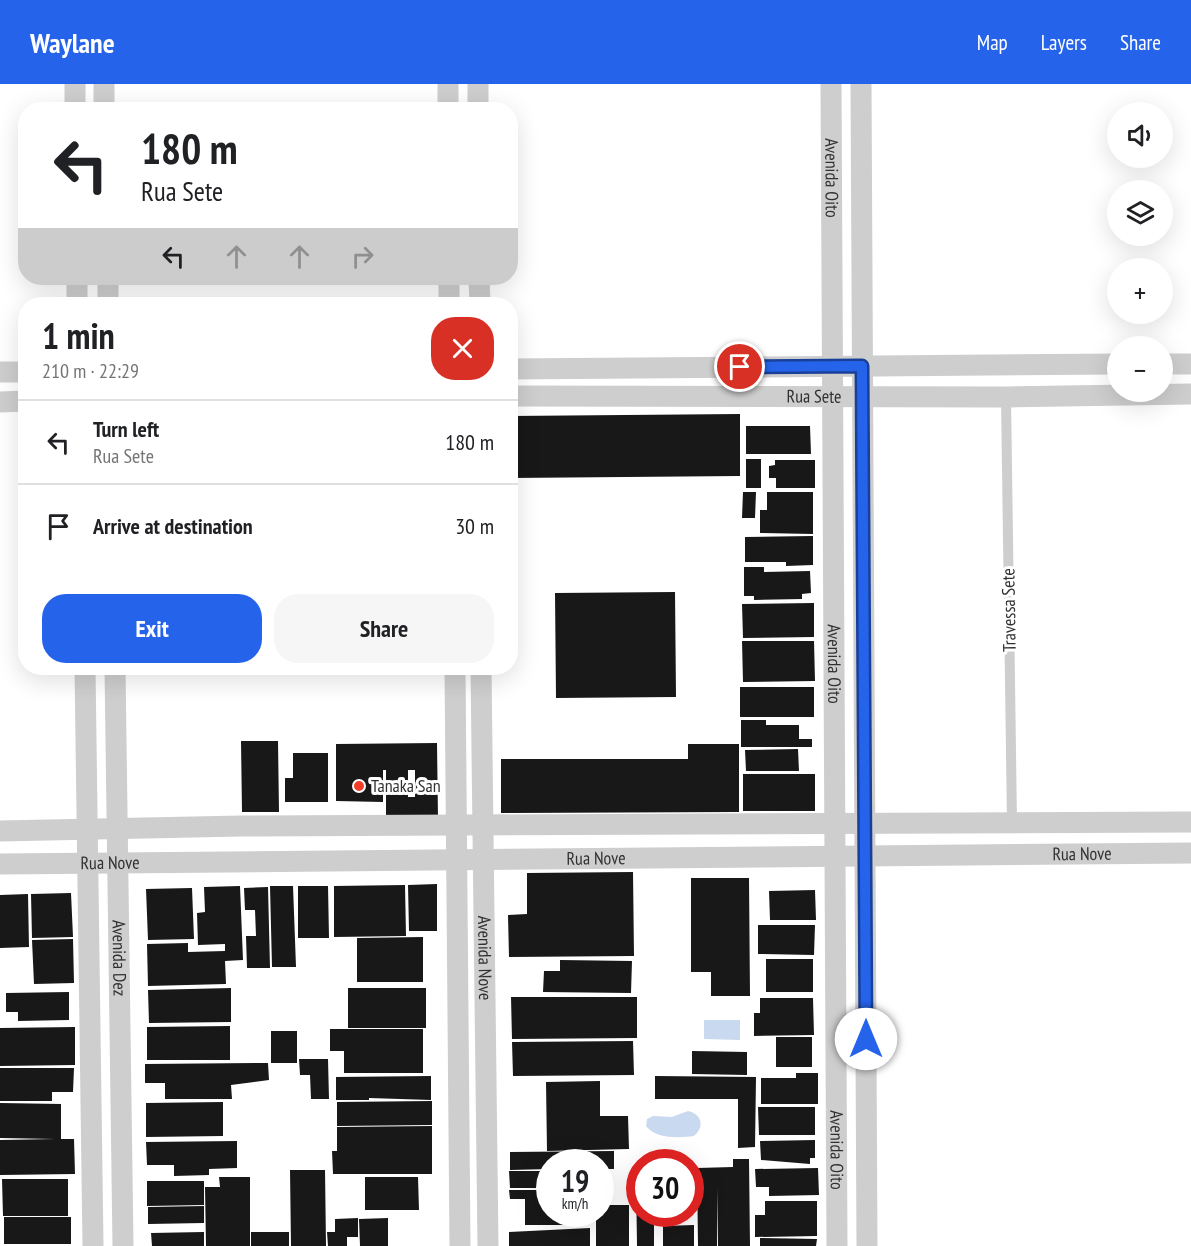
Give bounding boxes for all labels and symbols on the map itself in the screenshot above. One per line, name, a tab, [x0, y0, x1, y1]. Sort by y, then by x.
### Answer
street label: Avenida Oito	[820, 138, 844, 218]
pin	[714, 341, 765, 392]
street label: Rua Sete	[787, 385, 841, 408]
street label: Travessa Sete	[996, 568, 1021, 652]
street label: Avenida Oito	[823, 624, 846, 704]
place label: Tanaka San	[371, 774, 441, 797]
marker: Tanaka San	[352, 779, 366, 793]
street label: Rua Nove	[1052, 842, 1112, 865]
street label: Rua Nove	[566, 846, 626, 870]
street label: Rua Nove	[80, 851, 140, 874]
street label: Avenida Nove	[473, 915, 497, 1000]
street label: Avenida Dez	[107, 920, 132, 996]
position arrow	[834, 1007, 898, 1071]
street label: Avenida Oito	[825, 1110, 849, 1190]
speed limit sign: 30	[626, 1149, 704, 1227]

